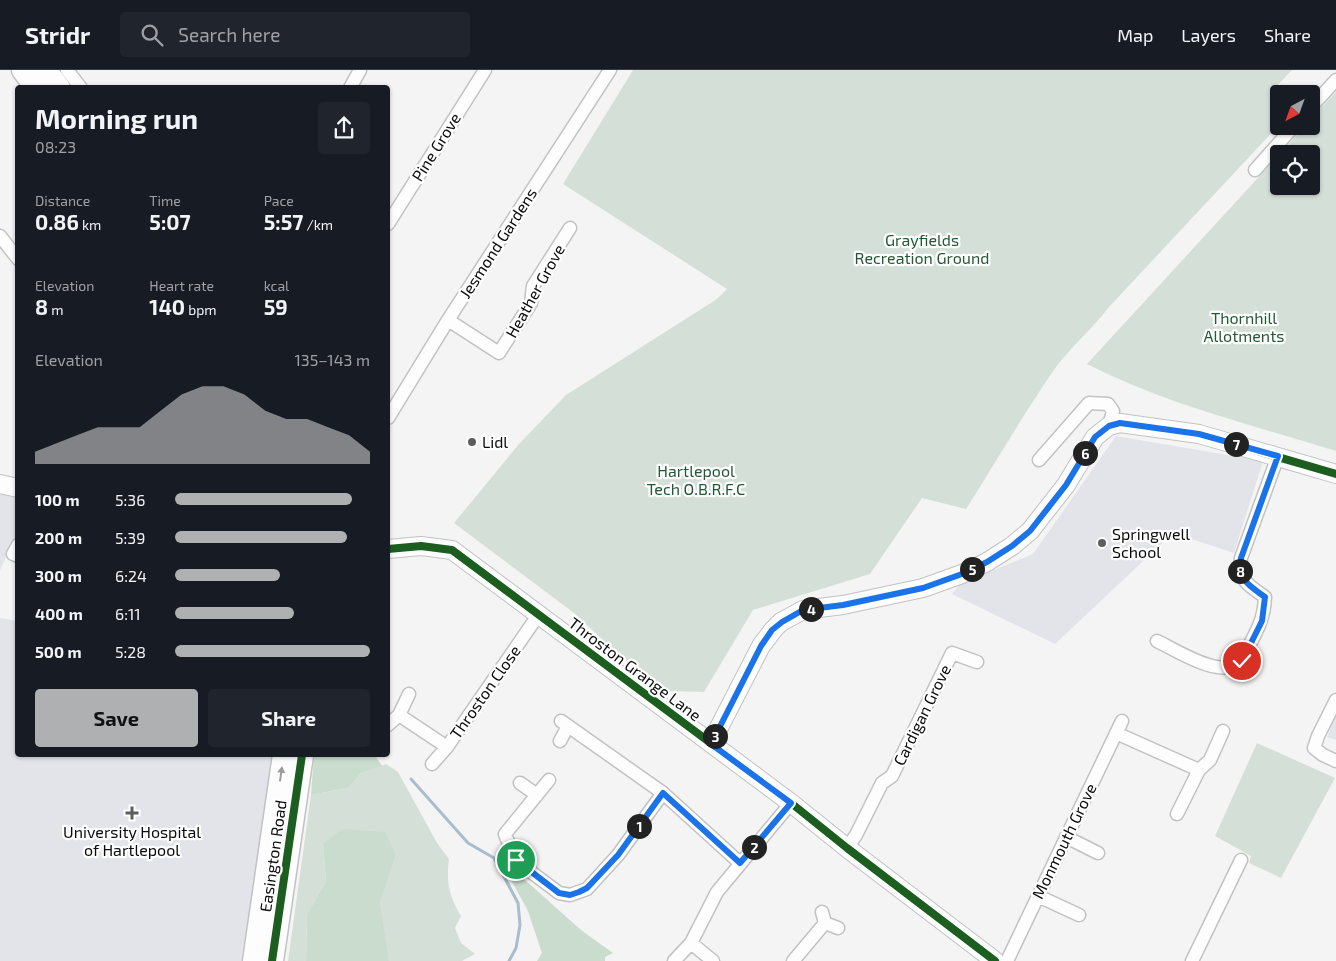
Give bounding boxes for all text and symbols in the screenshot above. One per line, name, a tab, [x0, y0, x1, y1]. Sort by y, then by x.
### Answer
search box	[120, 12, 470, 57]
text: Stridr	[25, 20, 90, 49]
icon: search	[138, 21, 166, 49]
text: Search here	[178, 23, 280, 46]
text: Map	[1117, 24, 1153, 46]
text: Layers	[1181, 24, 1236, 46]
text: Share	[1264, 24, 1311, 46]
north arrow	[1270, 85, 1320, 135]
map controls	[1270, 85, 1320, 195]
text: Morning run	[35, 101, 198, 135]
button: share	[318, 102, 370, 154]
street label: Pine Grove	[407, 109, 464, 184]
text: 08:23	[35, 137, 76, 156]
button: locate	[1270, 145, 1320, 195]
street label: Jesmond Gardens	[455, 184, 540, 301]
text: Distance	[35, 192, 90, 209]
text: Time	[149, 192, 181, 209]
text: Pace	[264, 192, 294, 209]
text: 0.86	[35, 209, 79, 234]
text: 5:07	[149, 209, 191, 234]
text: 5:57	[264, 209, 303, 234]
text: km	[79, 216, 101, 233]
text: /km	[303, 216, 333, 233]
park label: Grayfields Recreation Ground	[855, 230, 989, 267]
street label: Heather Grove	[501, 241, 568, 341]
text: Elevation	[35, 277, 94, 294]
text: Heart rate	[149, 277, 214, 294]
text: kcal	[264, 277, 289, 294]
text: 8	[35, 294, 48, 319]
text: 140	[149, 294, 185, 319]
text: 59	[264, 294, 288, 319]
text: m	[48, 301, 63, 318]
text: bpm	[185, 301, 217, 318]
park label: Thornhill Allotments	[1204, 308, 1284, 345]
text: Elevation	[35, 350, 103, 369]
text: 135–143 m	[295, 350, 370, 369]
place label: Lidl	[482, 432, 508, 451]
pin: 7	[1224, 432, 1248, 456]
marker: Lidl	[466, 436, 478, 448]
text: 7	[1233, 436, 1240, 453]
pin: 6	[1072, 440, 1098, 466]
text: 6	[1081, 445, 1090, 462]
park label: Hartlepool Tech O.B.R.F.C	[647, 461, 745, 498]
text: 100 m	[35, 490, 80, 509]
text: 5:36	[115, 490, 145, 509]
place label: Springwell School	[1112, 524, 1190, 561]
text: 200 m	[35, 528, 82, 547]
text: 5:39	[115, 528, 145, 547]
marker: Springwell School	[1096, 537, 1108, 549]
pin: 5	[960, 556, 984, 582]
pin: 8	[1228, 558, 1252, 584]
text: 5	[969, 561, 976, 578]
text: 8	[1236, 563, 1245, 580]
text: 300 m	[35, 566, 82, 585]
text: 6:24	[115, 566, 147, 585]
pin: 4	[798, 596, 824, 622]
text: 4	[807, 601, 816, 618]
text: 400 m	[35, 604, 83, 623]
text: 6:11	[115, 604, 141, 623]
street label: Throston Grange Lane	[565, 613, 705, 724]
pin	[1221, 640, 1263, 682]
street label: Throston Close	[445, 641, 524, 742]
text: 500 m	[35, 642, 82, 661]
text: 5:28	[115, 642, 146, 661]
icon: check	[1228, 647, 1256, 675]
street label: Cardigan Grove	[889, 661, 954, 768]
button: Save	[35, 689, 198, 747]
button: Share	[208, 689, 370, 747]
pin: 3	[702, 724, 728, 748]
text: 3	[712, 728, 719, 745]
one-way arrow	[277, 766, 285, 782]
street label: Monmouth Grove	[1027, 780, 1100, 901]
street label: Easington Road	[255, 799, 290, 913]
marker: University Hospital of Hartlepool	[125, 806, 139, 820]
pin: 1	[626, 814, 652, 838]
text: 1	[636, 818, 643, 835]
place label: University Hospital of Hartlepool	[63, 822, 201, 859]
pin: 2	[742, 834, 766, 860]
pin	[495, 839, 537, 881]
text: 2	[750, 839, 759, 856]
icon: arrive	[502, 846, 530, 874]

